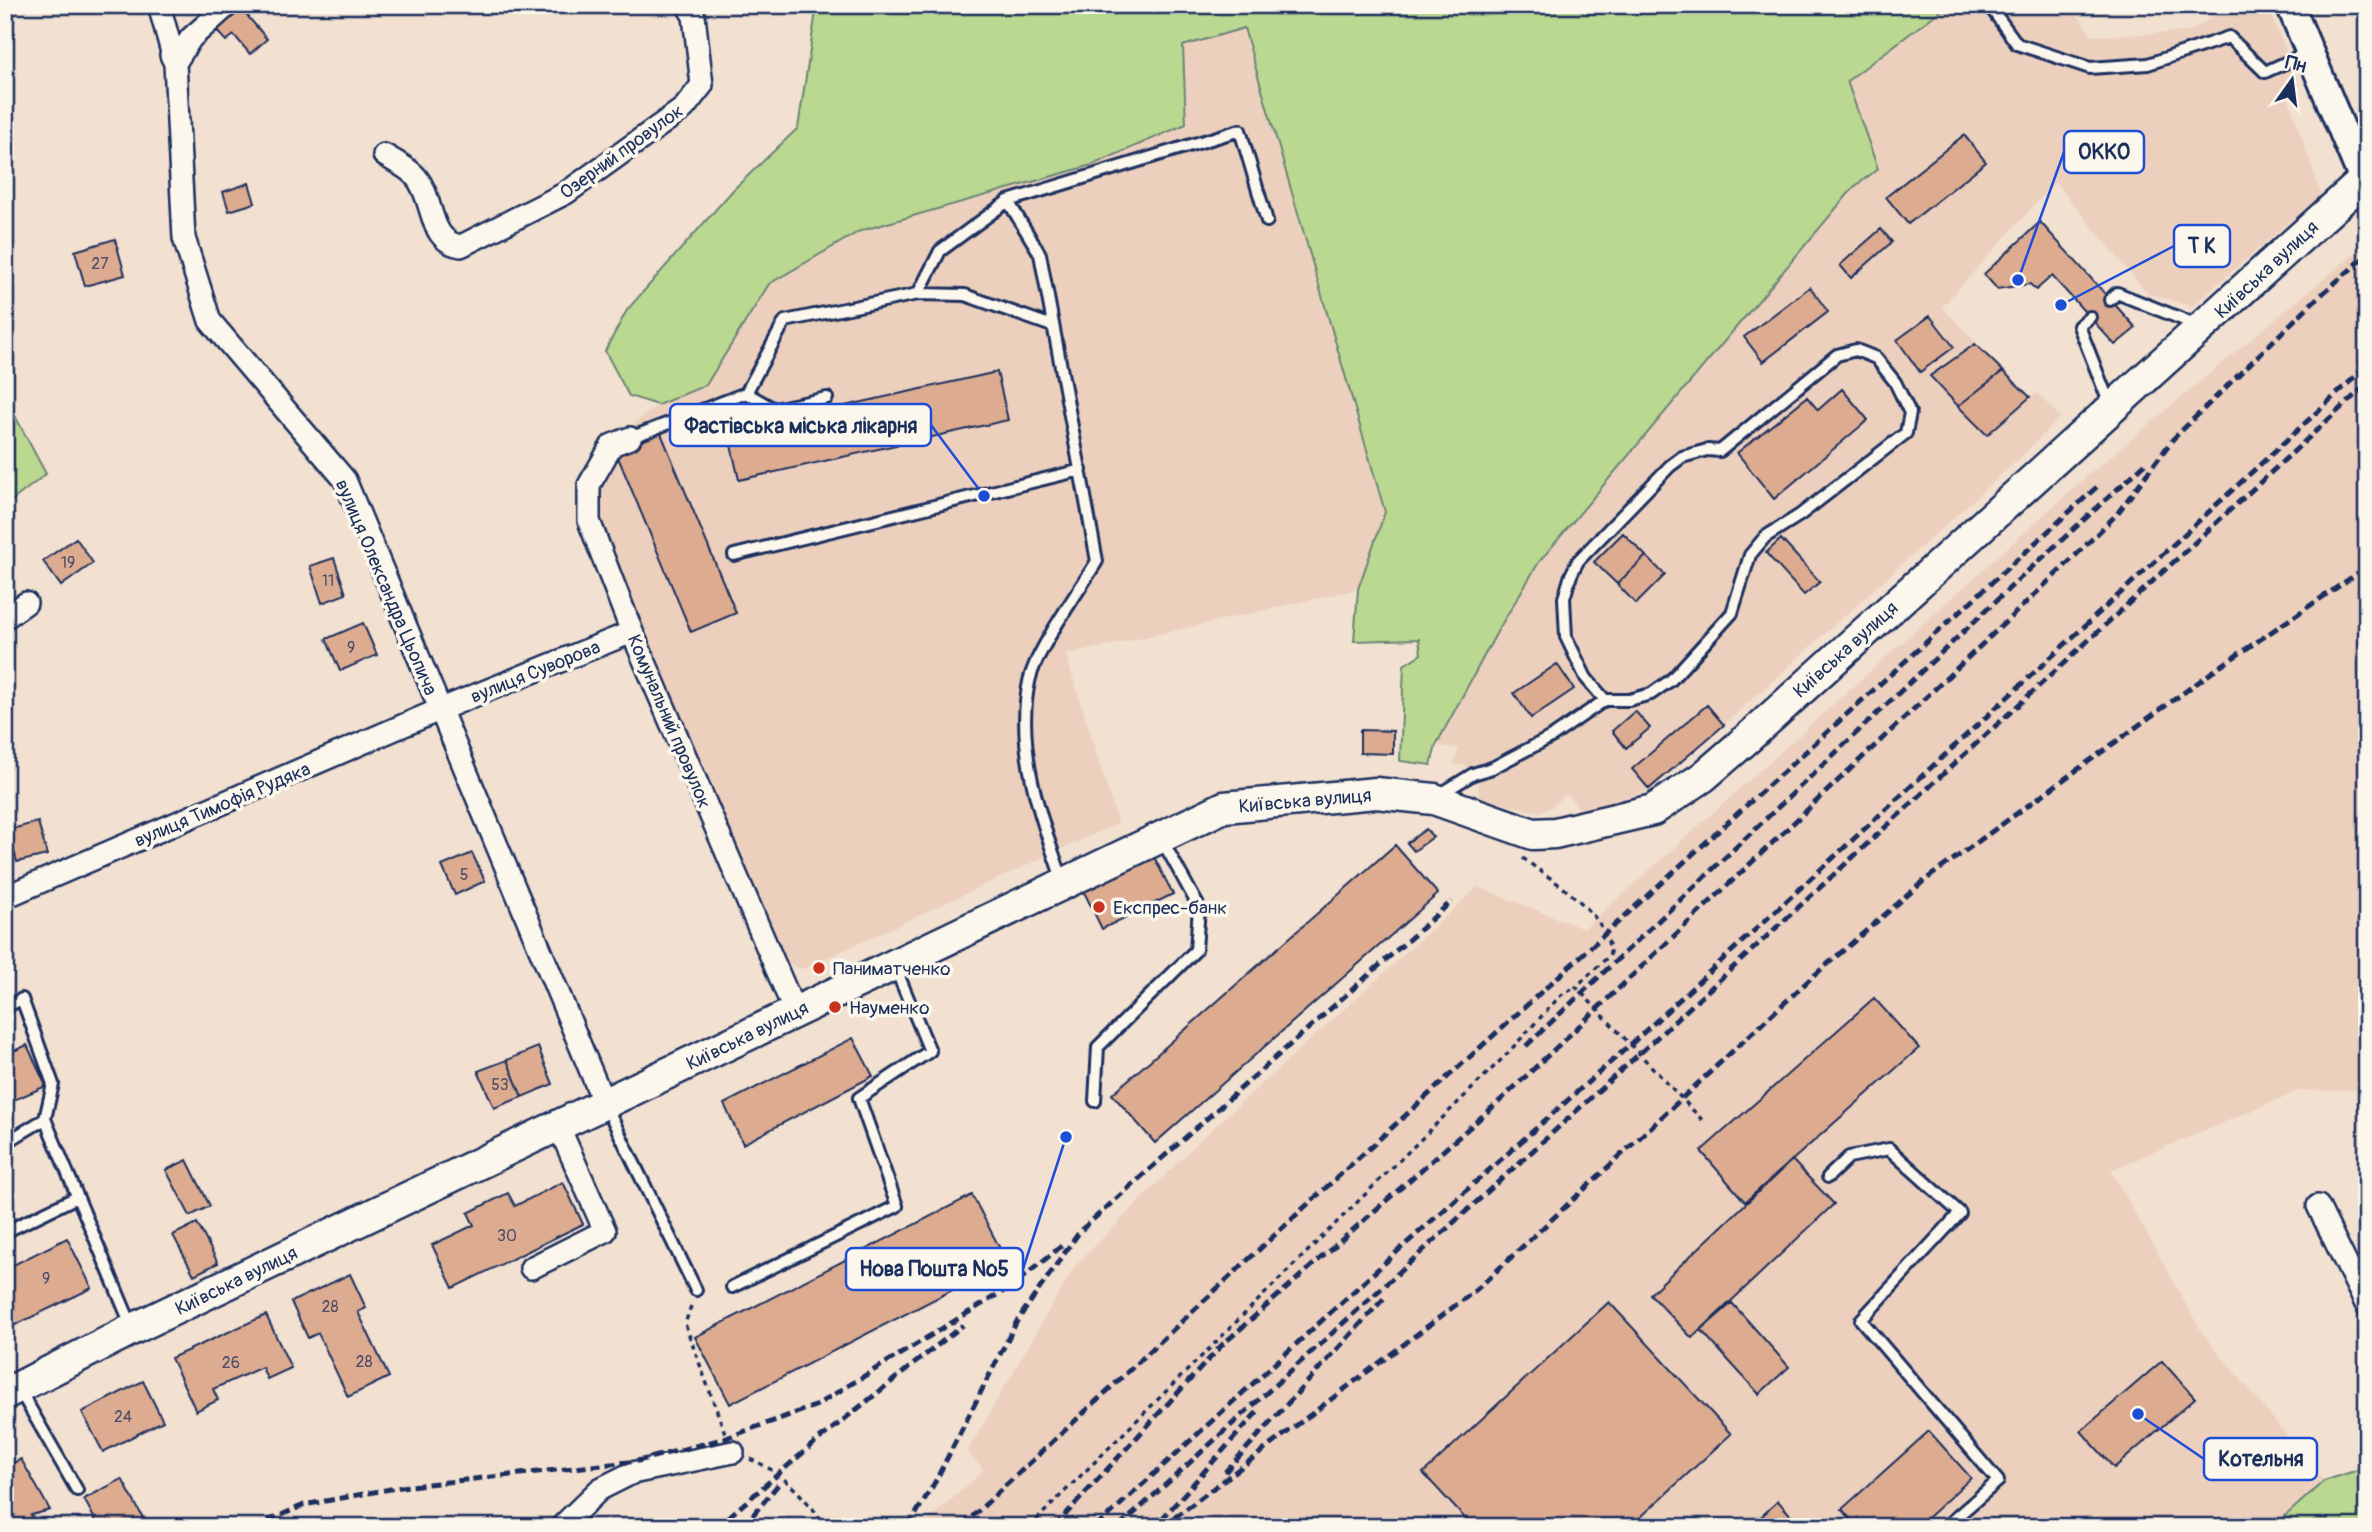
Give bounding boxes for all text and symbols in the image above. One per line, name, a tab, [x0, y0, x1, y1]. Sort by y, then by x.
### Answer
north arrow	[2256, 46, 2326, 116]
text: Пн	[2283, 50, 2309, 79]
street label: Озерний провулок	[555, 99, 688, 205]
callout: OKKO	[2064, 131, 2144, 173]
text: OKKO	[2078, 139, 2130, 166]
street label: Київська вулиця	[2210, 216, 2324, 324]
callout: Т К	[2174, 225, 2230, 267]
text: Т К	[2187, 233, 2216, 260]
house number: 27	[91, 254, 109, 274]
callout: Фастівська міська лікарня	[670, 404, 931, 446]
text: Фастівська міська лікарня	[684, 413, 918, 440]
street label: вулиця Олександра Цьопича	[330, 476, 443, 699]
house number: 19	[61, 553, 75, 573]
house number: 11	[322, 571, 334, 591]
street label: Київська вулиця	[1788, 596, 1903, 703]
street label: Комунальний провулок	[622, 631, 717, 812]
street label: вулиця Суворова	[467, 635, 604, 709]
house number: 9	[347, 638, 355, 658]
street label: вулиця Тимофія Рудяка	[131, 757, 314, 853]
street label: Київська вулиця	[1238, 783, 1372, 819]
house number: 5	[460, 865, 468, 885]
place label: Експрес-банк	[1113, 896, 1227, 920]
marker: Експрес-банк	[1091, 899, 1107, 915]
place label: Паниматченко	[833, 957, 951, 981]
marker: Паниматченко	[811, 960, 827, 976]
street label: Київська вулиця	[682, 996, 813, 1076]
place label: Науменко	[849, 996, 929, 1020]
marker: Науменко	[827, 999, 843, 1015]
house number: 53	[491, 1075, 509, 1095]
house number: 30	[497, 1226, 517, 1246]
street label: Київська вулиця	[171, 1241, 302, 1321]
callout: Нова Пошта №5	[846, 1248, 1023, 1290]
text: Нова Пошта №5	[859, 1256, 1009, 1283]
house number: 9	[42, 1269, 50, 1289]
house number: 28	[321, 1297, 339, 1317]
house number: 28	[355, 1352, 373, 1372]
house number: 26	[222, 1353, 240, 1373]
house number: 24	[114, 1407, 132, 1427]
callout: Котельня	[2204, 1438, 2317, 1480]
text: Котельня	[2218, 1446, 2304, 1473]

